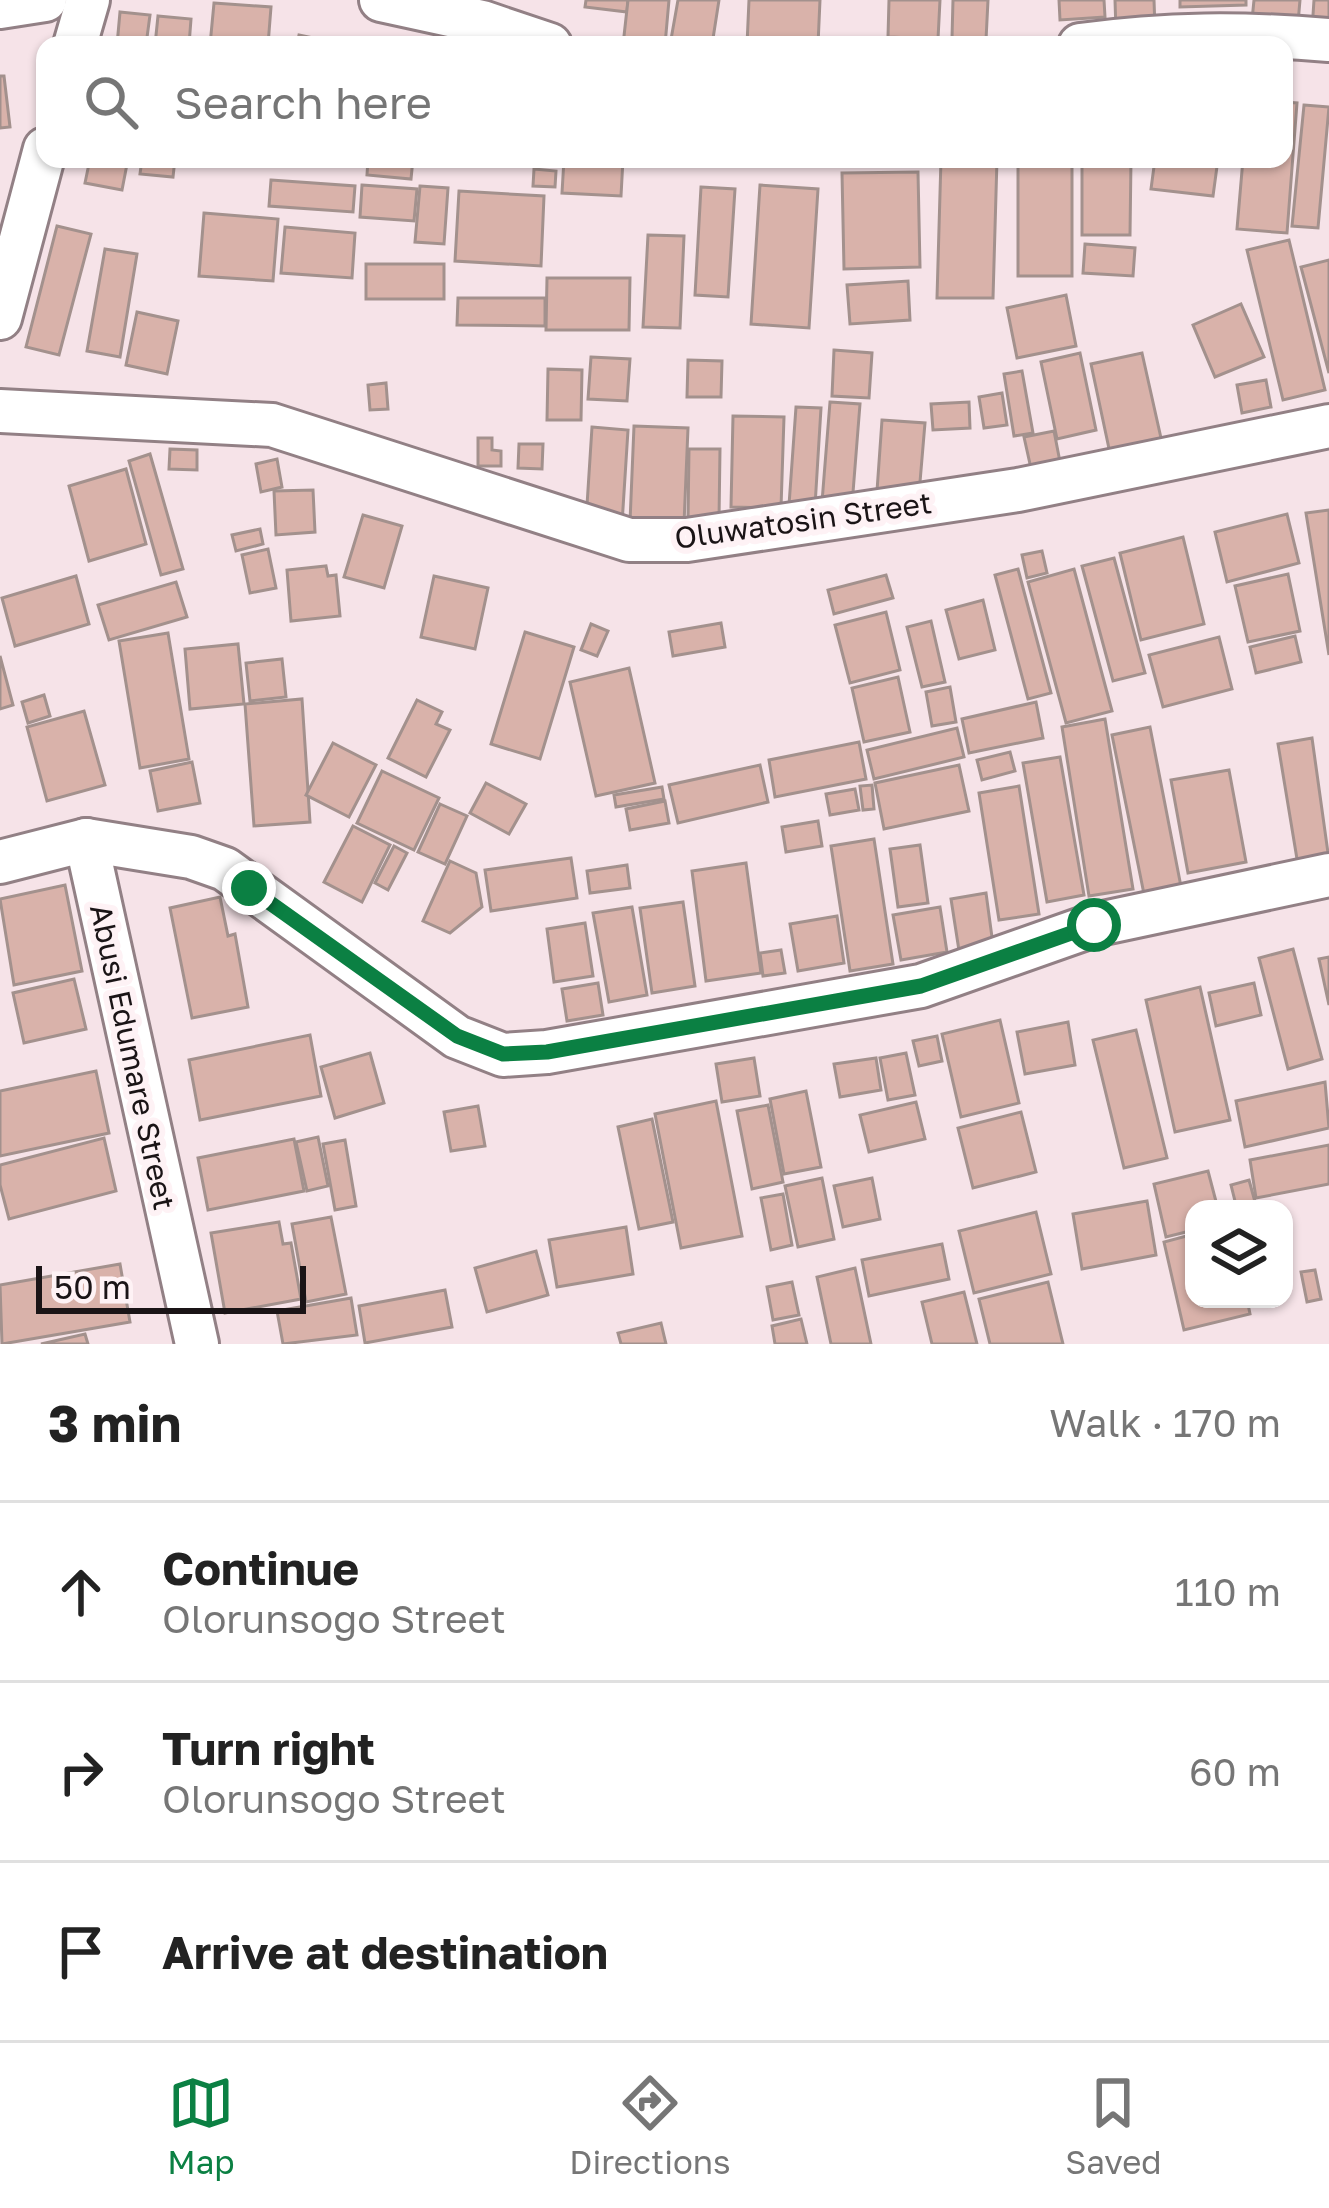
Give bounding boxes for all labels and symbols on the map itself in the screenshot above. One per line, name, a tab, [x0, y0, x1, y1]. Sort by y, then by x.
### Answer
street label: Oluwatosin Street	[672, 484, 934, 556]
route end	[222, 861, 276, 915]
route start	[1067, 898, 1121, 952]
street label: Abusi Edumare Street	[83, 901, 183, 1213]
scale bar	[36, 1260, 306, 1313]

